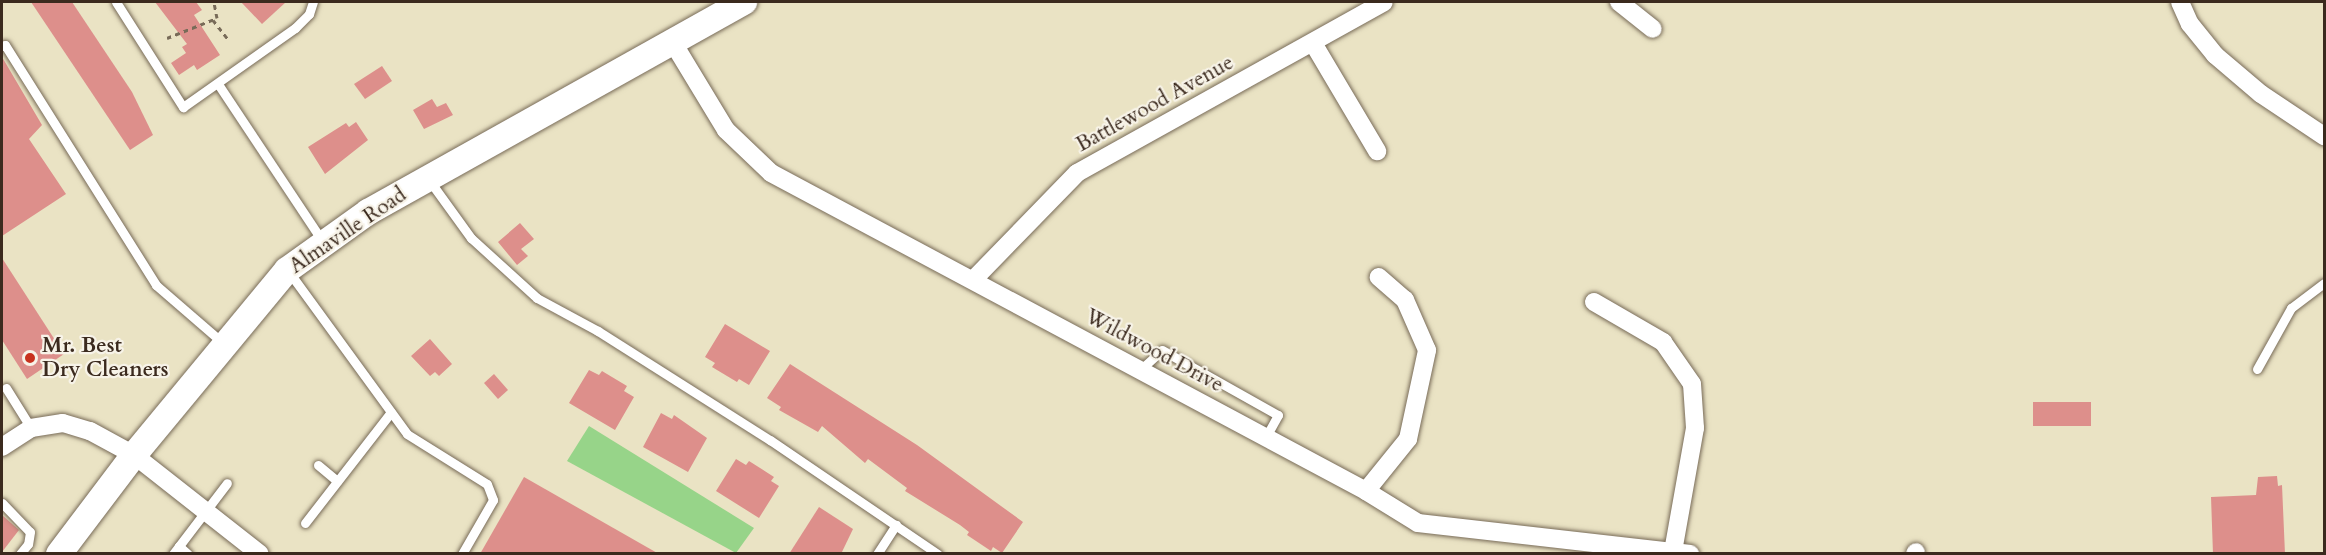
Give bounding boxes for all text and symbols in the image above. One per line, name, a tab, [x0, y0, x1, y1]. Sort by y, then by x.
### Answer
street label: Battlewood Avenue	[1072, 50, 1238, 158]
street label: Almaville Road	[285, 183, 411, 279]
street label: Wildwood Drive	[1081, 304, 1227, 398]
place label: Mr. Best Dry Cleaners	[42, 333, 168, 383]
marker: Mr. Best Dry Cleaners	[23, 351, 37, 365]

